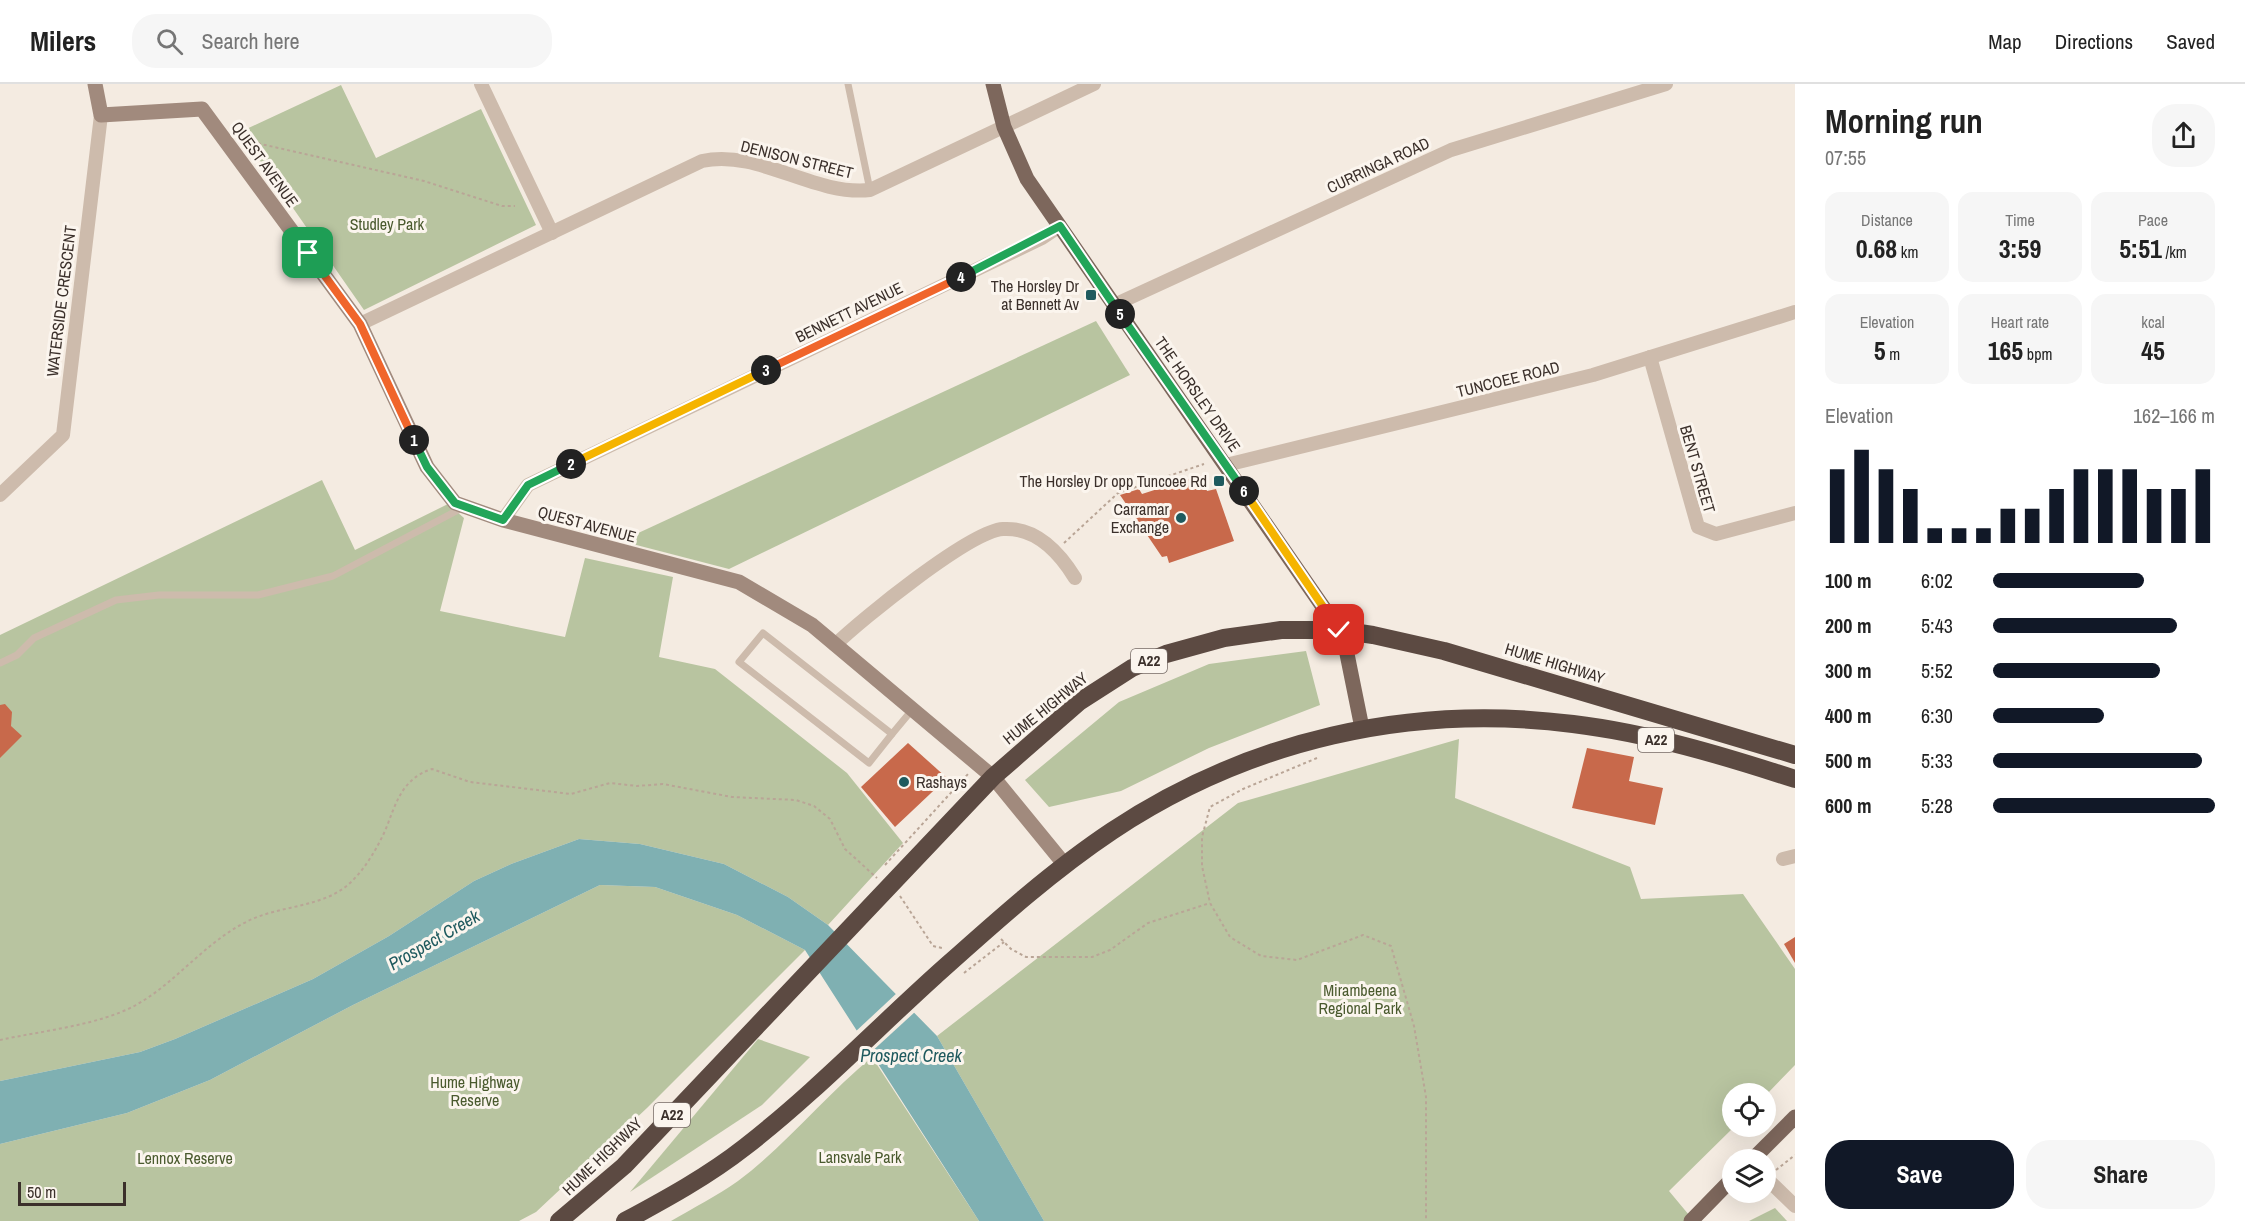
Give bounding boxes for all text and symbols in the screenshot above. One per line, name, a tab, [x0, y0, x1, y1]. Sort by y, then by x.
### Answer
search box	[132, 14, 552, 68]
text: Milers	[30, 22, 96, 60]
icon: search	[153, 25, 186, 58]
text: Search here	[201, 26, 300, 56]
text: Map	[1988, 27, 2022, 56]
text: Directions	[2055, 27, 2133, 56]
text: Saved	[2166, 27, 2215, 56]
text: Morning run	[1825, 99, 1983, 143]
button: share	[2152, 104, 2215, 167]
street label: QUEST AVENUE	[226, 117, 304, 211]
street label: CURRINGA ROAD	[1323, 132, 1433, 198]
street label: DENISON STREET	[738, 134, 856, 184]
text: 07:55	[1825, 144, 1866, 171]
text: Distance	[1861, 209, 1913, 231]
text: Time	[2005, 209, 2035, 231]
text: Pace	[2138, 209, 2168, 231]
park label: Studley Park	[350, 213, 425, 235]
street label: WATERSIDE CRESCENT	[41, 224, 81, 378]
pin	[282, 227, 333, 278]
text: 0.68	[1856, 231, 1897, 266]
text: 3:59	[1999, 231, 2041, 266]
text: 5:51	[2119, 231, 2162, 266]
icon: arrive	[291, 236, 324, 269]
text: km	[1897, 241, 1918, 263]
text: /km	[2162, 241, 2187, 263]
pin: 4	[946, 262, 976, 292]
text: 4	[957, 266, 965, 288]
place label: The Horsley Dr at Bennett Av	[991, 275, 1080, 315]
street label: BENNETT AVENUE	[792, 276, 906, 348]
marker: The Horsley Dr at Bennett Av	[1084, 288, 1098, 302]
pin: 5	[1105, 299, 1135, 329]
text: 5	[1116, 303, 1124, 325]
text: Elevation	[1860, 311, 1914, 333]
text: Heart rate	[1991, 311, 2049, 333]
text: kcal	[2141, 311, 2165, 333]
street label: THE HORSLEY DRIVE	[1150, 332, 1246, 456]
text: 5	[1874, 333, 1886, 368]
text: 165	[1988, 333, 2023, 368]
text: 45	[2141, 333, 2165, 368]
text: m	[1886, 343, 1900, 365]
text: bpm	[2023, 343, 2052, 365]
pin: 3	[751, 355, 781, 385]
street label: TUNCOEE ROAD	[1454, 356, 1562, 402]
text: 3	[762, 359, 770, 381]
text: Elevation	[1825, 402, 1893, 429]
text: 162–166 m	[2133, 402, 2215, 429]
street label: BENT STREET	[1675, 423, 1721, 515]
pin: 1	[399, 425, 429, 455]
text: 1	[410, 429, 418, 451]
pin: 2	[556, 449, 586, 479]
text: 2	[567, 453, 575, 475]
place label: The Horsley Dr opp Tuncoee Rd	[1019, 470, 1207, 492]
marker: The Horsley Dr opp Tuncoee Rd	[1212, 474, 1226, 488]
pin: 6	[1229, 476, 1259, 506]
text: 6	[1240, 480, 1248, 502]
place label: Carramar Exchange	[1111, 498, 1170, 538]
street label: QUEST AVENUE	[535, 500, 639, 548]
marker: Carramar Exchange	[1174, 511, 1188, 525]
text: 100 m	[1825, 567, 1872, 594]
text: 6:02	[1921, 567, 1953, 594]
pin	[1313, 604, 1364, 655]
text: 200 m	[1825, 612, 1872, 639]
text: 5:43	[1921, 612, 1953, 639]
icon: check	[1322, 613, 1355, 646]
street label: HUME HIGHWAY	[1502, 637, 1608, 689]
road number: A22	[1131, 649, 1167, 673]
text: 300 m	[1825, 657, 1872, 684]
text: 5:52	[1921, 657, 1953, 684]
street label: HUME HIGHWAY	[998, 667, 1092, 749]
text: 400 m	[1825, 702, 1872, 729]
text: 6:30	[1921, 702, 1953, 729]
road number: A22	[1638, 728, 1674, 752]
text: 500 m	[1825, 747, 1872, 774]
text: 5:33	[1921, 747, 1953, 774]
place label: Rashays	[916, 771, 967, 793]
marker: Rashays	[897, 775, 911, 789]
text: 600 m	[1825, 792, 1872, 819]
text: 5:28	[1921, 792, 1953, 819]
water label: Prospect Creek	[383, 903, 485, 976]
park label: Mirambeena Regional Park	[1318, 979, 1402, 1019]
water label: Prospect Creek	[860, 1043, 962, 1068]
park label: Hume Highway Reserve	[430, 1071, 520, 1111]
map controls	[1722, 1083, 1776, 1203]
button: locate	[1722, 1083, 1776, 1137]
road number: A22	[654, 1103, 690, 1127]
street label: HUME HIGHWAY	[557, 1112, 647, 1200]
button: Save	[1825, 1140, 2014, 1209]
button: Share	[2026, 1140, 2215, 1209]
park label: Lansvale Park	[818, 1146, 902, 1168]
park label: Lennox Reserve	[137, 1147, 233, 1169]
button: layers	[1722, 1149, 1776, 1203]
scale bar	[18, 1179, 126, 1206]
text: 50 m	[27, 1181, 56, 1203]

